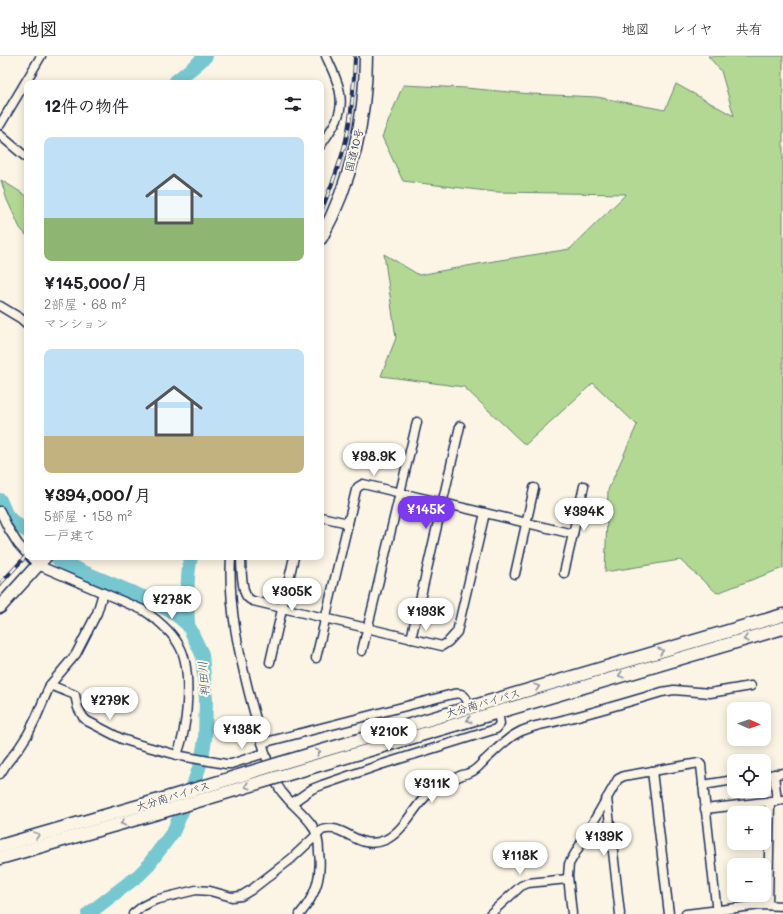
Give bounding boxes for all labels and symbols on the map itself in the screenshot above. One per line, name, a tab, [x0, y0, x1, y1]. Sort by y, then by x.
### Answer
street label: 国道10号	[341, 126, 366, 173]
pin: ¥98.9K	[341, 443, 407, 477]
pin: ¥145K	[398, 496, 454, 530]
pin: ¥394K	[556, 498, 612, 532]
pin: ¥305K	[264, 578, 320, 612]
pin: ¥278K	[144, 586, 200, 620]
pin: ¥193K	[398, 598, 454, 632]
one-way arrow	[742, 634, 749, 643]
one-way arrow	[658, 647, 665, 656]
water label: 判田川	[193, 660, 213, 698]
one-way arrow	[618, 670, 625, 679]
one-way arrow	[533, 683, 540, 692]
street label: 大分南バイパス	[444, 685, 522, 720]
pin: ¥279K	[82, 687, 138, 721]
north arrow	[727, 702, 771, 746]
one-way arrow	[466, 715, 473, 724]
pin: ¥138K	[214, 716, 270, 750]
pin: ¥210K	[361, 718, 417, 752]
one-way arrow	[314, 748, 321, 757]
pin: ¥311K	[404, 770, 460, 804]
street label: 大分南バイパス	[134, 777, 212, 814]
one-way arrow	[244, 781, 251, 790]
one-way arrow	[120, 818, 127, 827]
pin: ¥139K	[576, 823, 632, 857]
one-way arrow	[34, 831, 41, 840]
pin: ¥118K	[492, 842, 548, 876]

